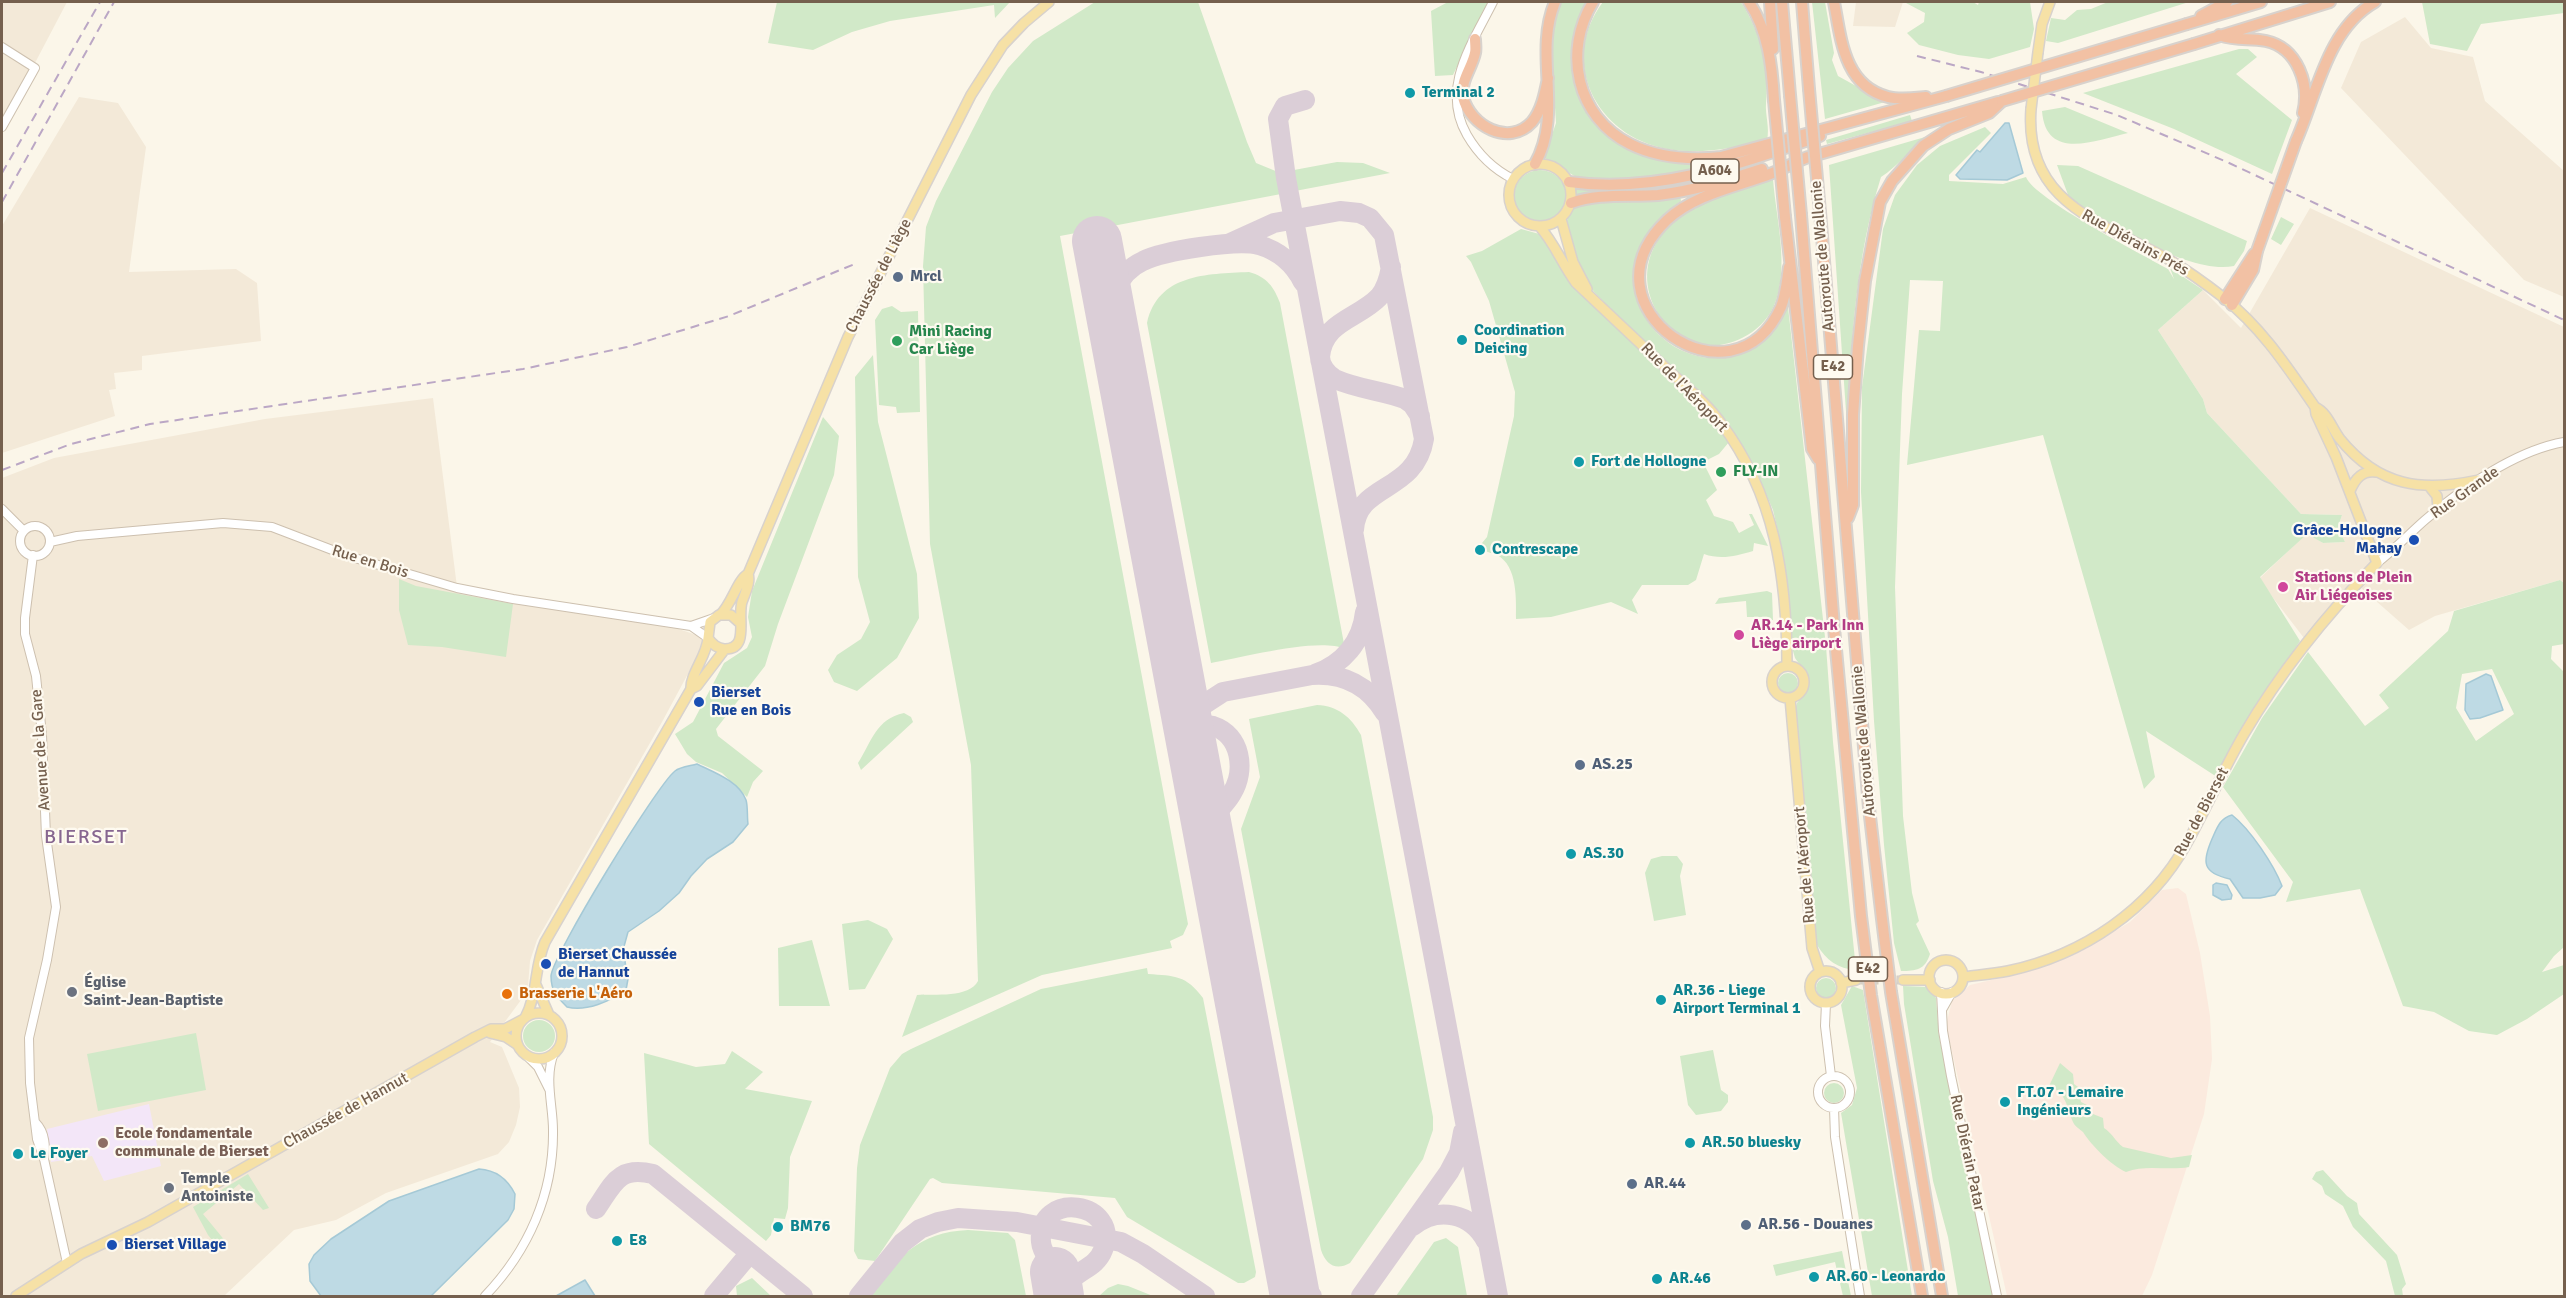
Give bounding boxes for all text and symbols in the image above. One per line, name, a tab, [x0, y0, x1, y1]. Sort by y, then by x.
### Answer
place label: Terminal 2	[1422, 83, 1495, 103]
marker: Terminal 2	[1403, 86, 1417, 100]
road number: A604	[1691, 159, 1739, 183]
street label: Autoroute de Wallonie	[1807, 180, 1839, 332]
street label: Rue Diérains Prés	[2078, 206, 2192, 280]
street label: Chaussée de Liège	[842, 216, 916, 336]
place label: Mrcl	[910, 267, 942, 287]
marker: Mrcl	[891, 270, 905, 284]
place label: Coordination Deicing	[1474, 321, 1565, 359]
place label: Mini Racing Car Liège	[909, 322, 992, 360]
marker: Coordination Deicing	[1455, 333, 1469, 347]
marker: Mini Racing Car Liège	[890, 334, 904, 348]
street label: Rue de l'Aéroport	[1636, 339, 1732, 437]
road number: E42	[1814, 355, 1852, 379]
place label: Fort de Hollogne	[1591, 452, 1707, 472]
marker: Fort de Hollogne	[1572, 455, 1586, 469]
place label: FLY-IN	[1733, 462, 1778, 482]
street label: Rue Grande	[2427, 463, 2503, 523]
marker: FLY-IN	[1714, 465, 1728, 479]
place label: Grâce-Hollogne Mahay	[2293, 521, 2402, 559]
marker: Grâce-Hollogne Mahay	[2407, 533, 2421, 547]
place label: Contrescape	[1492, 540, 1578, 560]
street label: Rue en Bois	[329, 541, 411, 583]
marker: Contrescape	[1473, 543, 1487, 557]
place label: Stations de Plein Air Liégeoises	[2295, 568, 2412, 606]
marker: Stations de Plein Air Liégeoises	[2276, 580, 2290, 594]
place label: AR.14 - Park Inn Liège airport	[1751, 616, 1864, 654]
marker: AR.14 - Park Inn Liège airport	[1732, 628, 1746, 642]
street label: Autoroute de Wallonie	[1848, 665, 1880, 817]
place label: Bierset Rue en Bois	[711, 683, 791, 721]
street label: Avenue de la Gare	[27, 689, 55, 811]
marker: Bierset Rue en Bois	[692, 695, 706, 709]
place label: AS.25	[1592, 755, 1633, 775]
marker: AS.25	[1573, 758, 1587, 772]
street label: Rue de Bierset	[2171, 764, 2233, 860]
street label: Rue de l'Aéroport	[1790, 806, 1820, 924]
district label: BIERSET	[44, 826, 128, 850]
place label: AS.30	[1583, 844, 1624, 864]
marker: AS.30	[1564, 847, 1578, 861]
place label: Bierset Chaussée de Hannut	[558, 945, 677, 983]
marker: Bierset Chaussée de Hannut	[539, 957, 553, 971]
road number: E42	[1848, 957, 1888, 981]
place label: Église Saint-Jean-Baptiste	[84, 973, 223, 1011]
place label: AR.36 - Liege Airport Terminal 1	[1673, 981, 1801, 1019]
place label: Brasserie L'Aéro	[519, 984, 633, 1004]
marker: Église Saint-Jean-Baptiste	[65, 985, 79, 999]
marker: Brasserie L'Aéro	[500, 987, 514, 1001]
marker: AR.36 - Liege Airport Terminal 1	[1654, 993, 1668, 1007]
street label: Chaussée de Hannut	[280, 1069, 412, 1153]
place label: FT.07 - Lemaire Ingénieurs	[2017, 1083, 2124, 1121]
street label: Rue Diérain Patar	[1945, 1093, 1989, 1213]
marker: FT.07 - Lemaire Ingénieurs	[1998, 1095, 2012, 1109]
place label: Ecole fondamentale communale de Bierset	[115, 1124, 269, 1162]
place label: AR.50 bluesky	[1702, 1133, 1801, 1153]
marker: Ecole fondamentale communale de Bierset	[96, 1136, 110, 1150]
marker: AR.50 bluesky	[1683, 1136, 1697, 1150]
place label: Le Foyer	[30, 1144, 88, 1164]
marker: Le Foyer	[11, 1147, 25, 1161]
place label: Temple Antoiniste	[181, 1169, 253, 1207]
place label: AR.44	[1644, 1174, 1686, 1194]
marker: AR.44	[1625, 1177, 1639, 1191]
marker: Temple Antoiniste	[162, 1181, 176, 1195]
place label: AR.56 - Douanes	[1758, 1215, 1873, 1235]
place label: BM76	[790, 1217, 830, 1237]
marker: AR.56 - Douanes	[1739, 1218, 1753, 1232]
marker: BM76	[771, 1220, 785, 1234]
place label: E8	[629, 1231, 647, 1251]
marker: E8	[610, 1234, 624, 1248]
place label: Bierset Village	[124, 1235, 226, 1255]
marker: Bierset Village	[105, 1238, 119, 1252]
place label: AR.60 - Leonardo	[1826, 1267, 1946, 1287]
place label: AR.46	[1669, 1269, 1711, 1289]
marker: AR.60 - Leonardo	[1807, 1270, 1821, 1284]
marker: AR.46	[1650, 1272, 1664, 1286]

